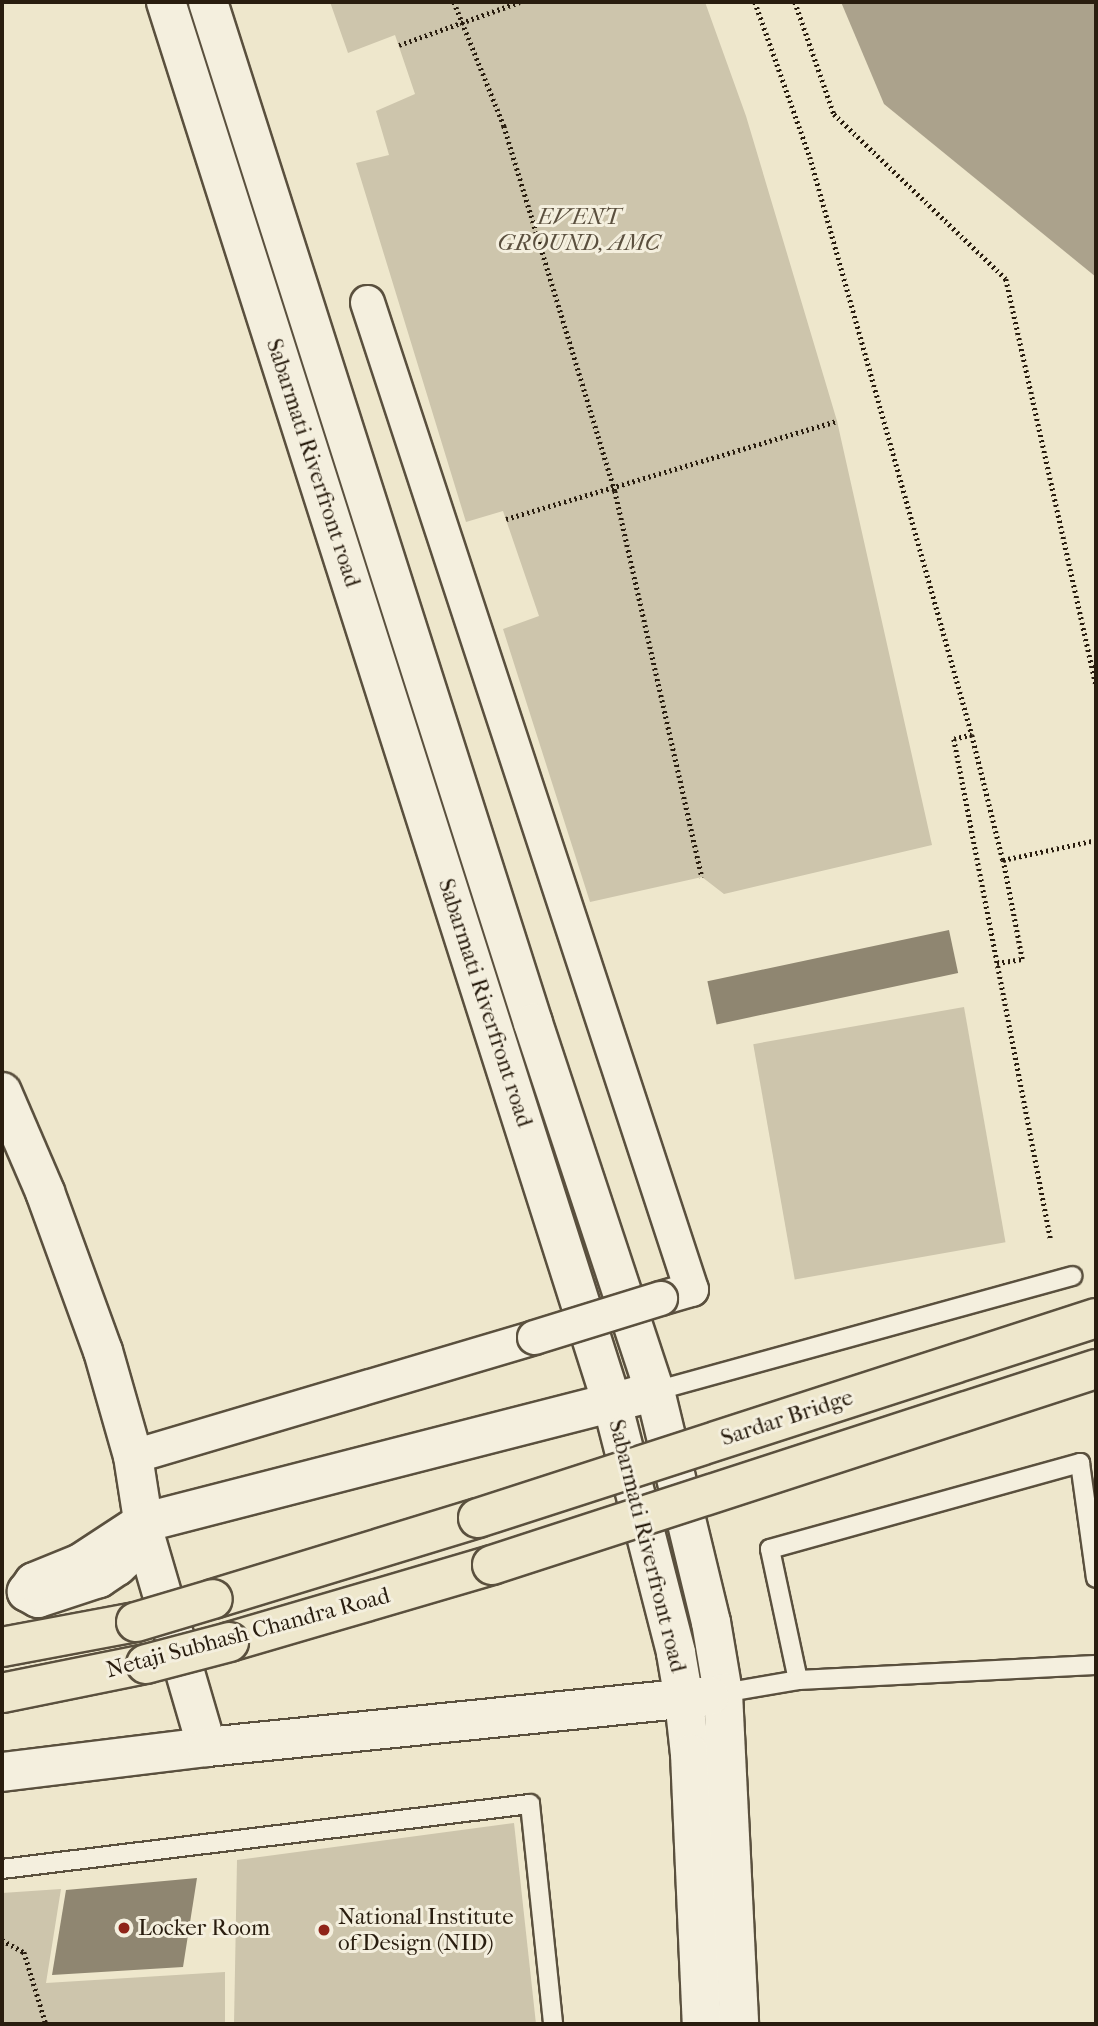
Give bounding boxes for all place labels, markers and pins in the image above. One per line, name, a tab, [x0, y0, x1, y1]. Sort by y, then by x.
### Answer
place label: National Institute of Design (NID)	[338, 1903, 514, 1957]
place label: Locker Room	[138, 1914, 270, 1942]
marker: Locker Room	[116, 1920, 132, 1936]
marker: National Institute of Design (NID)	[316, 1922, 332, 1938]

